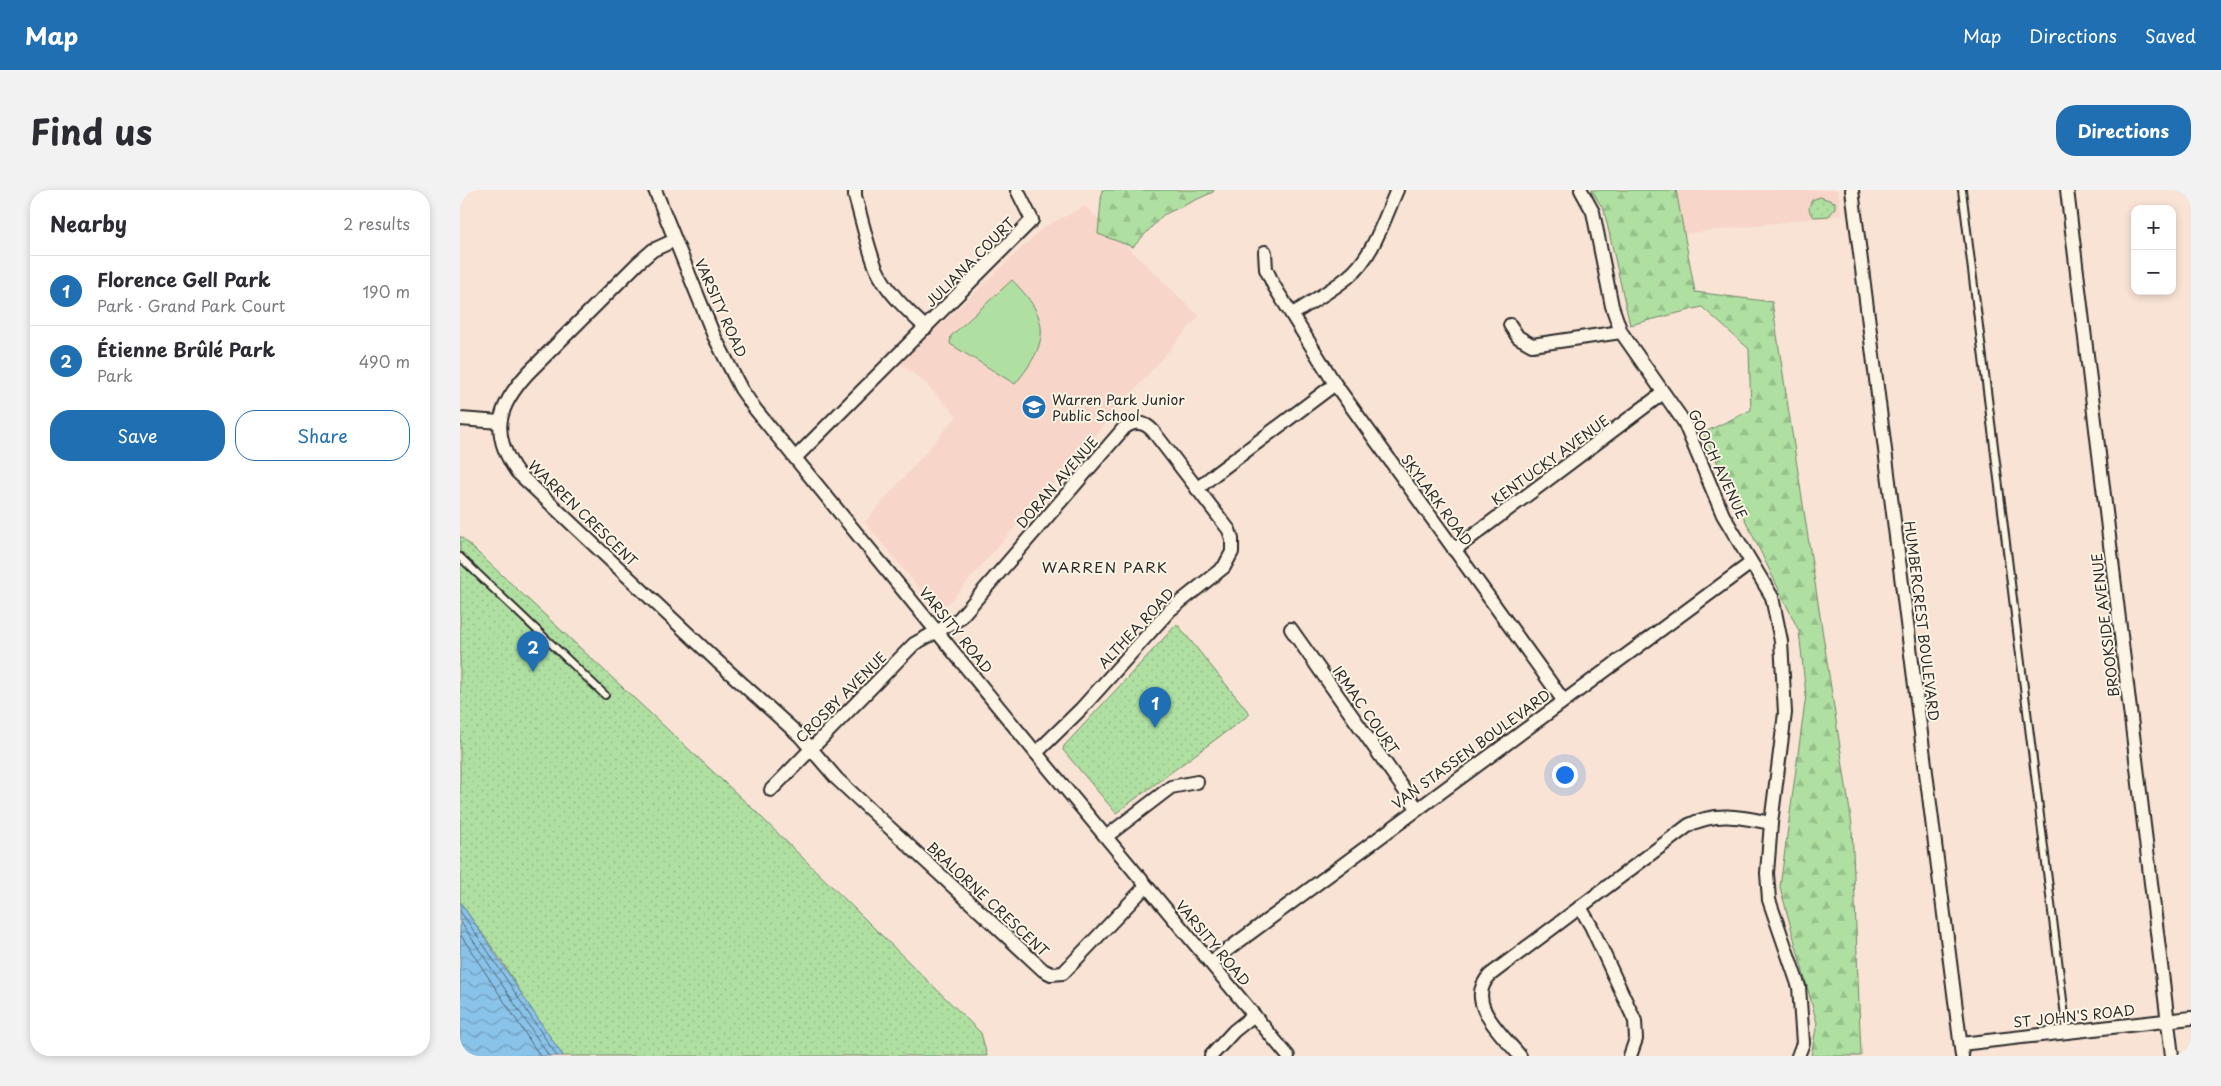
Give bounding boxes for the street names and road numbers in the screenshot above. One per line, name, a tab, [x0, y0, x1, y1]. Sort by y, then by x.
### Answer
street label: JULIANA COURT	[920, 212, 1020, 312]
street label: VARSITY ROAD	[690, 255, 752, 361]
street label: GOOCH AVENUE	[1683, 406, 1753, 523]
street label: KENTUCKY AVENUE	[1487, 410, 1614, 510]
street label: DORAN AVENUE	[1011, 431, 1103, 532]
street label: SKYLARK ROAD	[1397, 450, 1477, 550]
street label: WARREN CRESCENT	[524, 455, 643, 571]
street label: HUMBERCREST BOULEVARD	[1899, 520, 1945, 722]
street label: BROOKSIDE AVENUE	[2086, 552, 2124, 698]
street label: VARSITY ROAD	[914, 582, 998, 678]
street label: ALTHEA ROAD	[1093, 583, 1179, 673]
street label: CROSBY AVENUE	[791, 647, 891, 747]
street label: IRMAC COURT	[1328, 662, 1405, 759]
street label: VAN STASSEN BOULEVARD	[1387, 684, 1555, 814]
street label: BRALORNE CRESCENT	[922, 837, 1054, 962]
street label: VARSITY ROAD	[1171, 896, 1255, 990]
street label: ST JOHN'S ROAD	[2012, 999, 2136, 1033]

